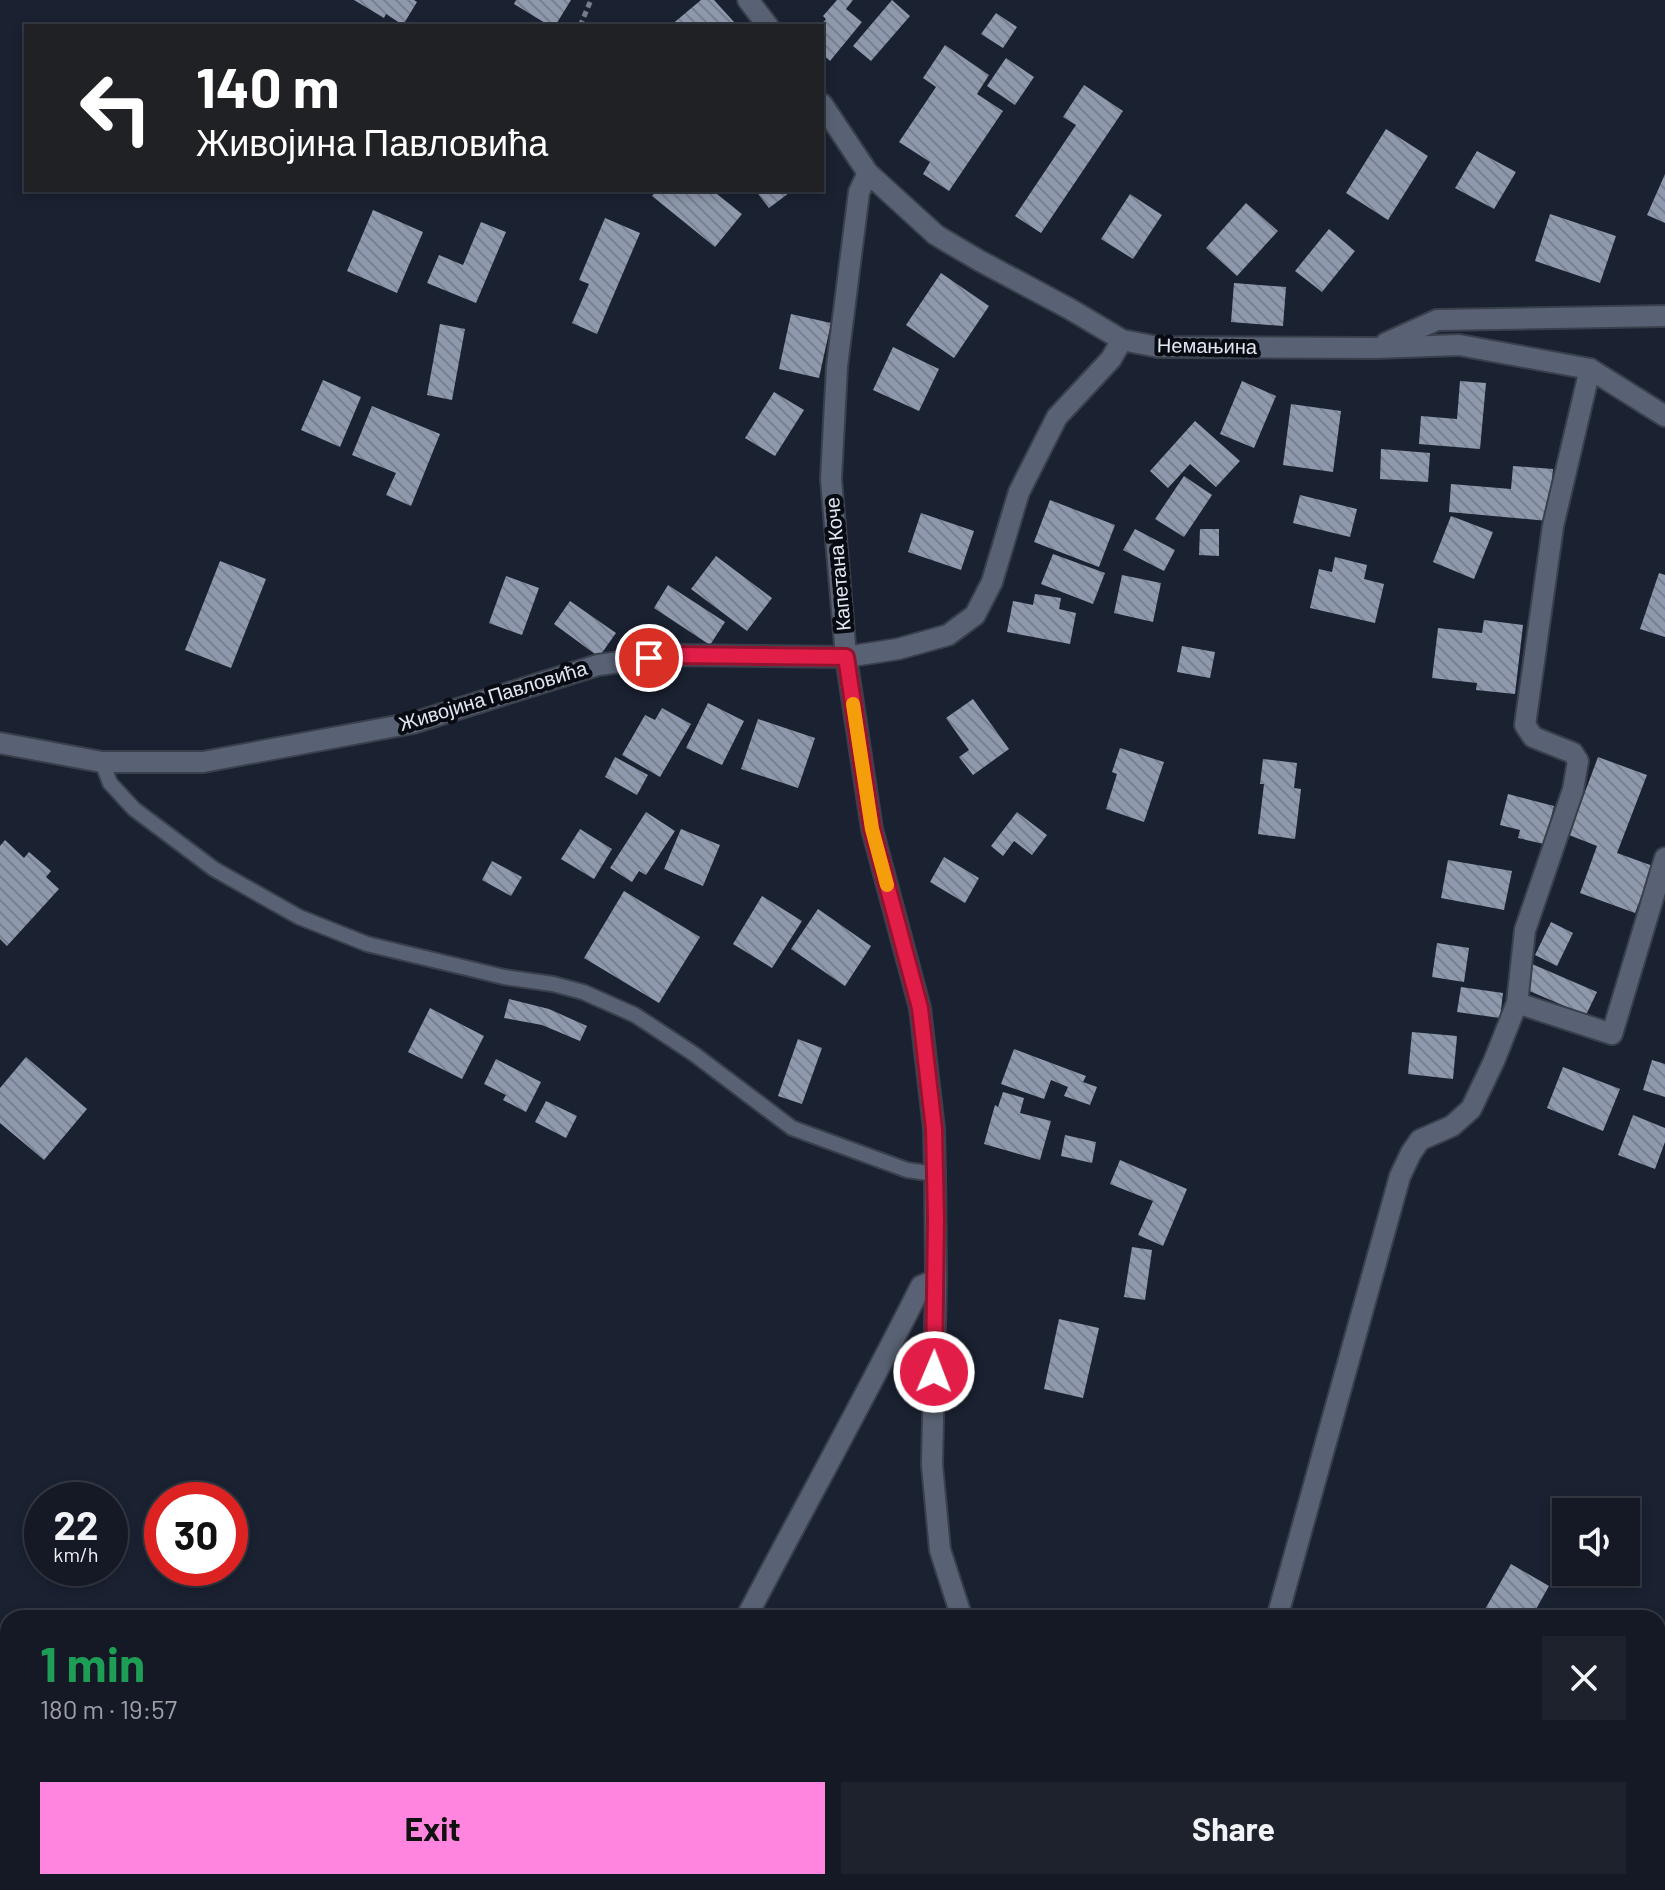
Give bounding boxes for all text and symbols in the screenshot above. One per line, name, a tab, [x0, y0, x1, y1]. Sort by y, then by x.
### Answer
text: 140 m	[196, 52, 340, 119]
icon: left	[64, 56, 168, 160]
text: Живојина Павловића	[196, 120, 548, 163]
street label: Немањина	[1157, 332, 1258, 358]
street label: Капетана Коче	[819, 496, 855, 632]
pin	[615, 624, 683, 692]
icon: arrive	[627, 636, 671, 680]
street label: Живојина Павловића	[396, 655, 591, 735]
position arrow	[892, 1330, 976, 1414]
speed limit sign: 30	[144, 1482, 248, 1586]
map controls	[1552, 1498, 1640, 1586]
button: sound	[1552, 1498, 1640, 1586]
text: 22	[54, 1500, 98, 1548]
text: km/h	[53, 1542, 99, 1566]
text: 1 min	[40, 1634, 145, 1692]
button: close	[1542, 1636, 1626, 1720]
text: 180 m · 19:57	[40, 1693, 177, 1724]
button: Exit	[40, 1782, 825, 1874]
button: Share	[841, 1782, 1626, 1874]

